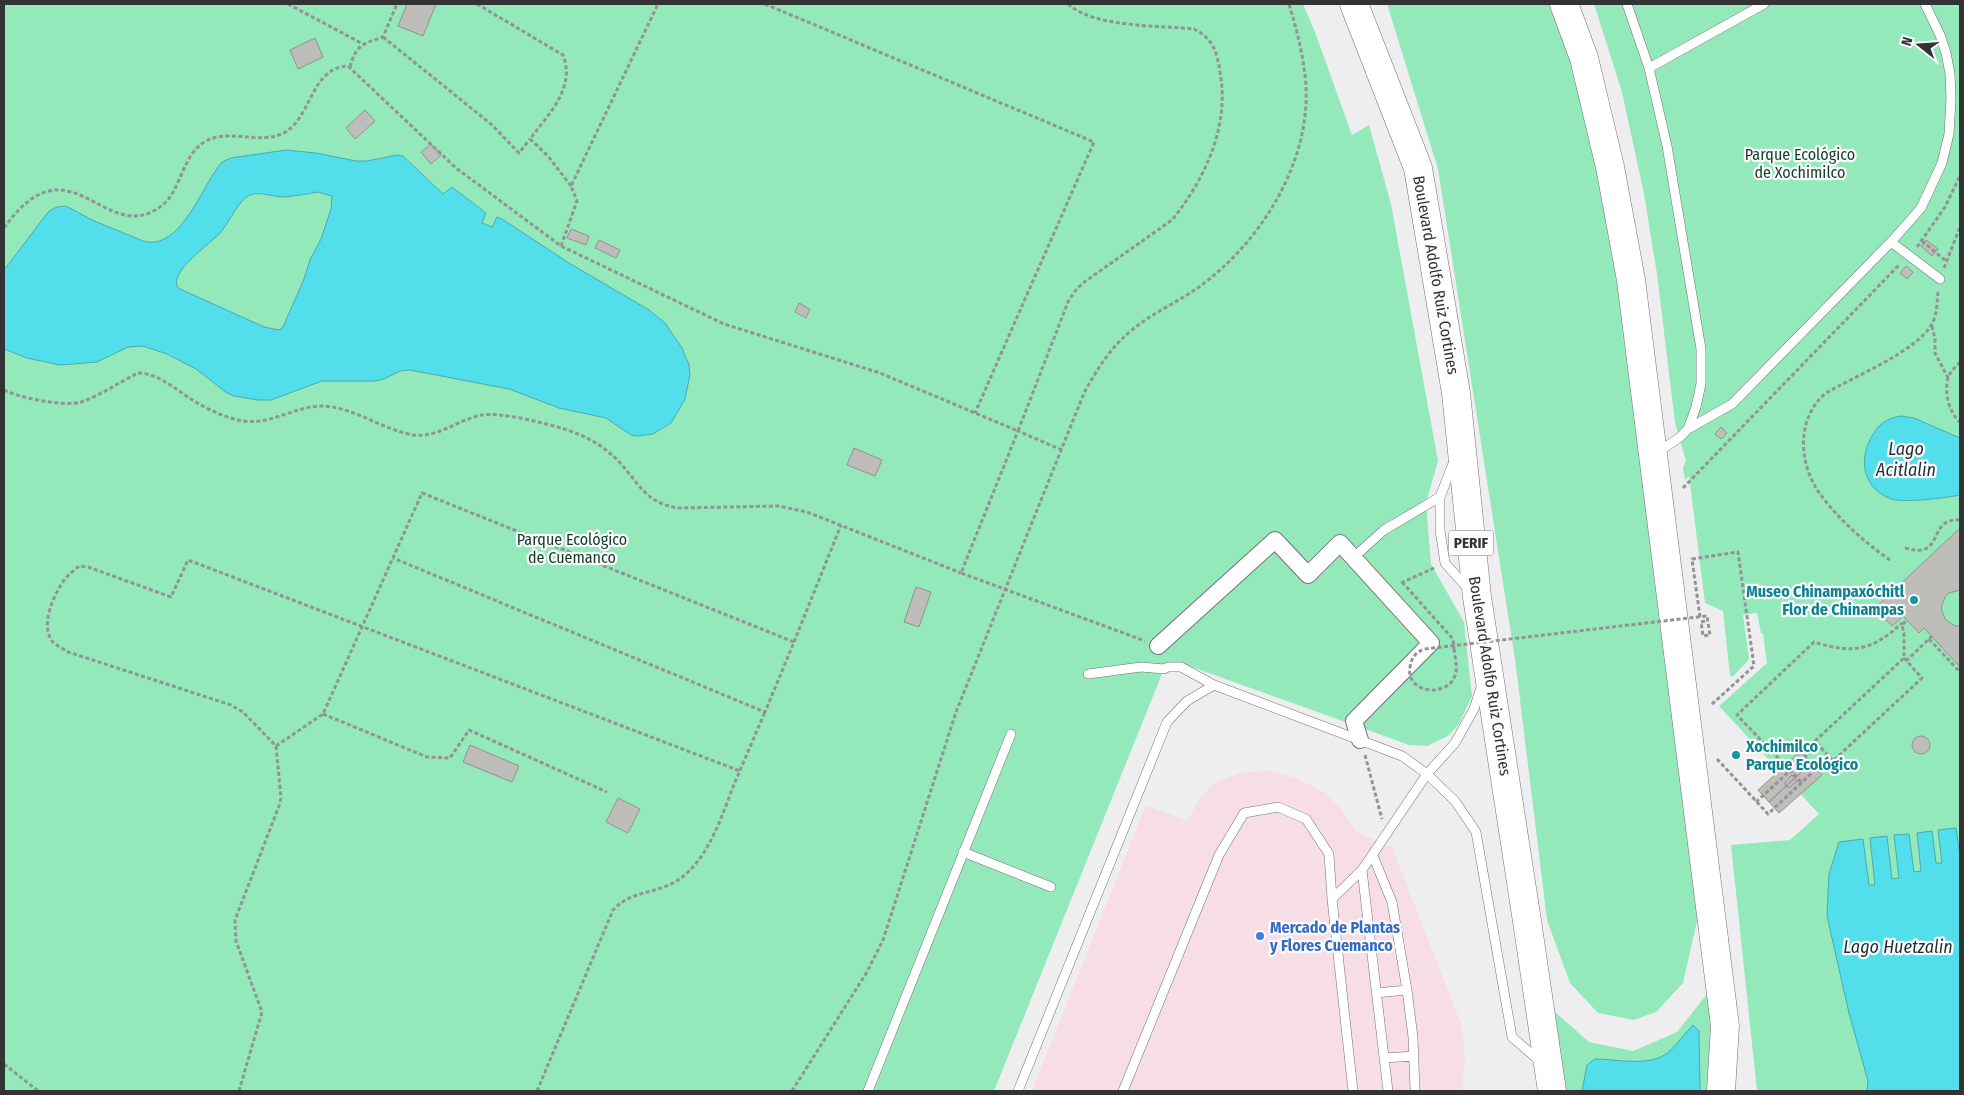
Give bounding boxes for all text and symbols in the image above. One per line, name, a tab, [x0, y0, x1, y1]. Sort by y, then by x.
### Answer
north arrow	[1894, 20, 1944, 70]
text: N	[1898, 35, 1916, 48]
park label: Parque Ecológico de Xochimilco	[1745, 145, 1855, 182]
street label: Boulevard Adolfo Ruiz Cortines	[1409, 174, 1463, 376]
water label: Lago Acitlalin	[1875, 438, 1936, 481]
park label: Parque Ecológico de Cuemanco	[517, 530, 627, 567]
road number: PERIF	[1448, 530, 1494, 556]
street label: Boulevard Adolfo Ruiz Cortines	[1465, 575, 1515, 777]
place label: Museo Chinampaxóchitl Flor de Chinampas	[1746, 582, 1905, 619]
marker: Museo Chinampaxóchitl Flor de Chinampas	[1908, 594, 1920, 606]
place label: Xochimilco Parque Ecológico	[1745, 737, 1859, 774]
marker: Xochimilco Parque Ecológico	[1730, 749, 1742, 761]
place label: Mercado de Plantas y Flores Cuemanco	[1269, 918, 1400, 955]
marker: Mercado de Plantas y Flores Cuemanco	[1254, 930, 1266, 942]
water label: Lago Huetzalin	[1843, 936, 1953, 958]

